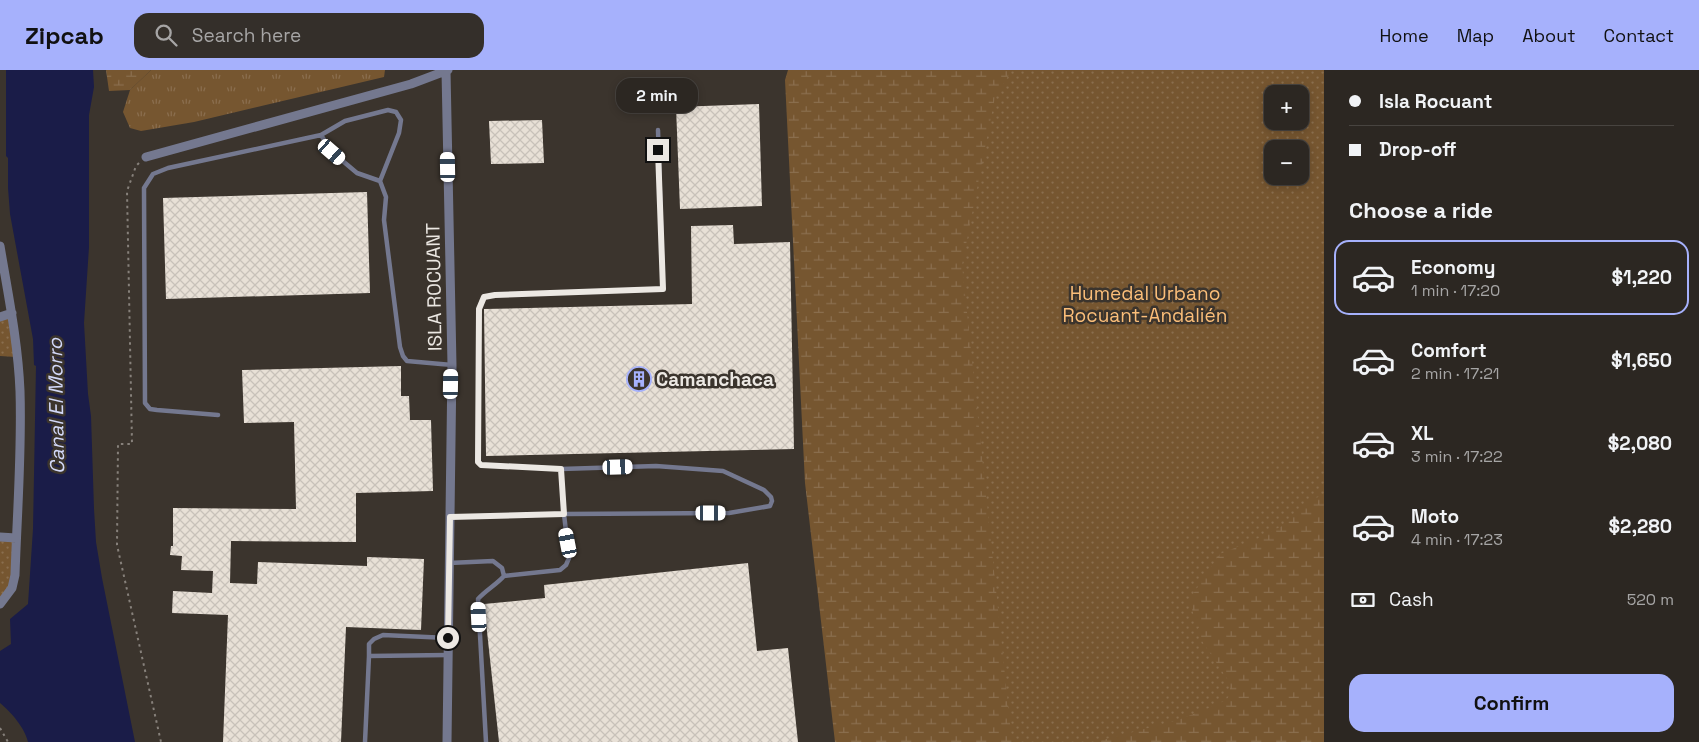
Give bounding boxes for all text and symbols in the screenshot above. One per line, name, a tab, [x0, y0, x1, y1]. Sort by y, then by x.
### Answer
search box	[134, 13, 484, 58]
text: Zipcab	[25, 20, 104, 51]
icon: search	[152, 21, 180, 49]
text: Search here	[192, 23, 301, 48]
text: Home	[1380, 24, 1429, 47]
text: Map	[1457, 24, 1494, 47]
text: About	[1522, 24, 1576, 47]
text: Contact	[1604, 24, 1674, 47]
callout: 2 min	[617, 78, 699, 112]
text: 2 min	[636, 85, 678, 106]
map controls	[1264, 85, 1309, 185]
button: +	[1264, 85, 1309, 130]
text: Isla Rocuant	[1379, 89, 1492, 114]
car	[315, 136, 348, 168]
text: Drop-off	[1379, 137, 1457, 162]
route end	[647, 139, 669, 161]
button: −	[1264, 140, 1309, 185]
car	[440, 152, 455, 182]
text: Choose a ride	[1349, 196, 1493, 224]
street label: ISLA ROCUANT	[420, 223, 448, 351]
icon: car	[1351, 255, 1396, 300]
text: Economy	[1411, 255, 1495, 280]
text: $1,220	[1611, 265, 1672, 290]
text: 1 min · 17:20	[1411, 280, 1500, 301]
park label: Humedal Urbano Rocuant-Andalién	[1063, 281, 1227, 328]
water label: Canal El Morro	[42, 337, 70, 474]
icon: car	[1351, 338, 1396, 383]
text: Comfort	[1411, 338, 1487, 363]
text: $1,650	[1611, 348, 1672, 373]
text: 2 min · 17:21	[1411, 363, 1500, 384]
building icon: Camanchaca	[626, 366, 652, 392]
place label: Camanchaca	[656, 367, 774, 392]
car	[443, 369, 458, 399]
icon: car	[1351, 421, 1396, 466]
text: XL	[1411, 421, 1434, 446]
text: $2,080	[1608, 431, 1672, 456]
text: 3 min · 17:22	[1411, 446, 1503, 467]
car	[602, 459, 633, 475]
icon: car	[1351, 504, 1396, 549]
text: Moto	[1411, 504, 1459, 529]
car	[696, 506, 726, 521]
text: $2,280	[1609, 514, 1672, 539]
car	[557, 527, 578, 559]
text: 4 min · 17:23	[1411, 529, 1503, 550]
icon: cash	[1349, 586, 1377, 614]
text: Cash	[1389, 587, 1434, 612]
text: 520 m	[1627, 589, 1674, 610]
car	[470, 602, 487, 632]
route start	[437, 627, 459, 649]
button: Confirm	[1349, 674, 1674, 732]

